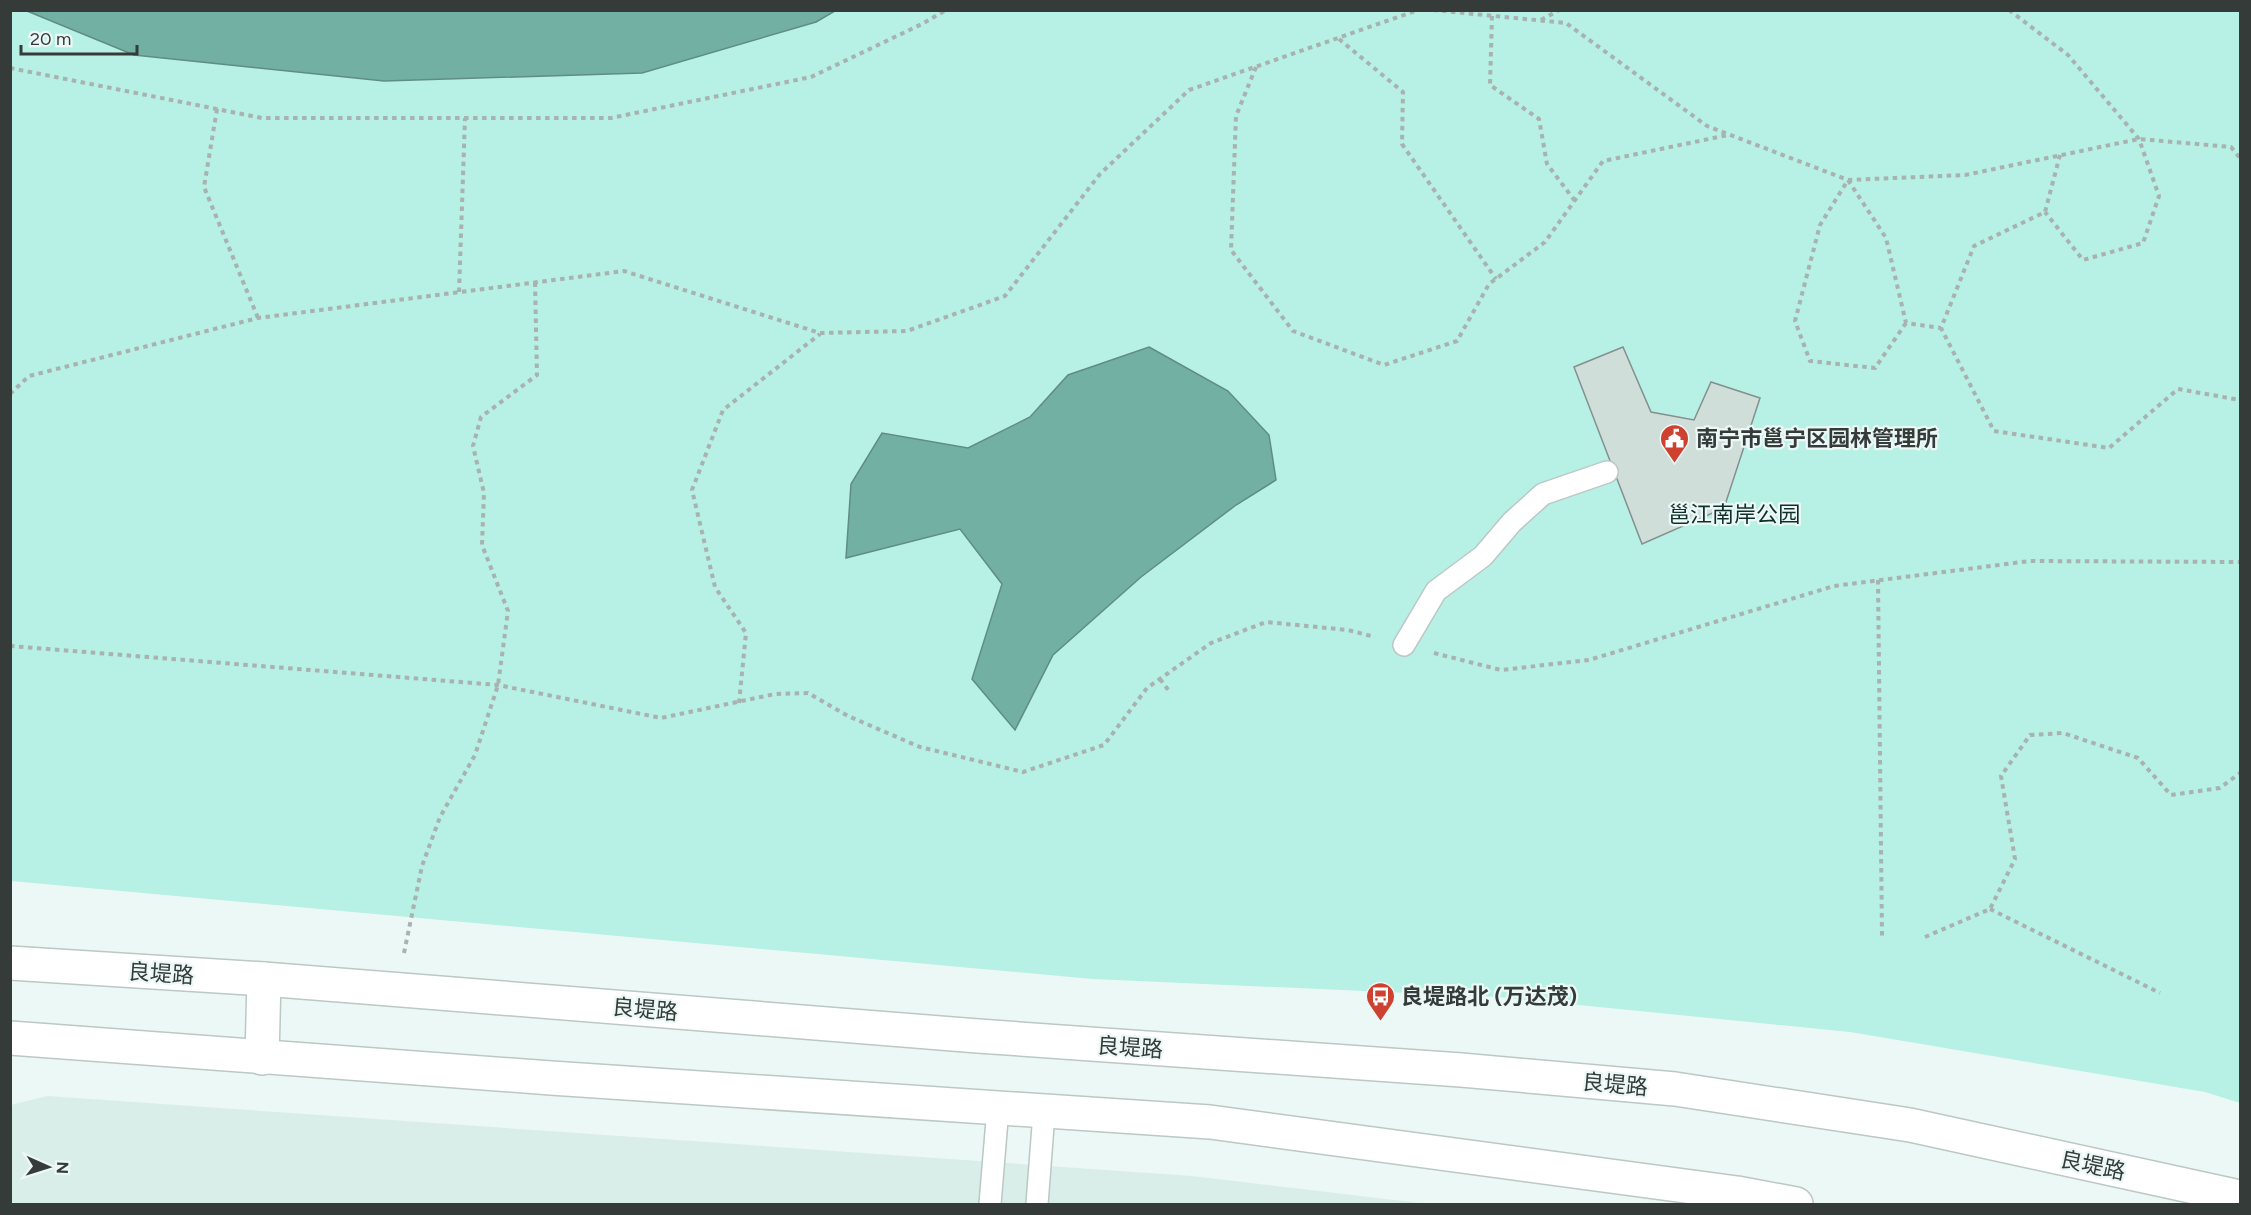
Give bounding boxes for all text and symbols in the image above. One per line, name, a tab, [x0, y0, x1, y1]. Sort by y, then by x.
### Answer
scale bar	[21, 18, 136, 56]
text: 20 m	[30, 28, 71, 50]
public building icon: 南宁市邕宁区园林管理所	[1659, 422, 1691, 464]
place label: 南宁市邕宁区园林管理所	[1696, 425, 1938, 452]
park label: 邕江南岸公园	[1668, 501, 1800, 528]
street label: 良堤路	[127, 958, 195, 989]
bus stop icon: 良堤路北 (万达茂)	[1364, 980, 1396, 1022]
place label: 良堤路北 (万达茂)	[1401, 983, 1577, 1010]
street label: 良堤路	[611, 993, 679, 1026]
street label: 良堤路	[1096, 1032, 1164, 1063]
street label: 良堤路	[1581, 1068, 1649, 1101]
north arrow	[18, 1137, 78, 1197]
street label: 良堤路	[2058, 1145, 2128, 1186]
text: N	[53, 1161, 72, 1174]

